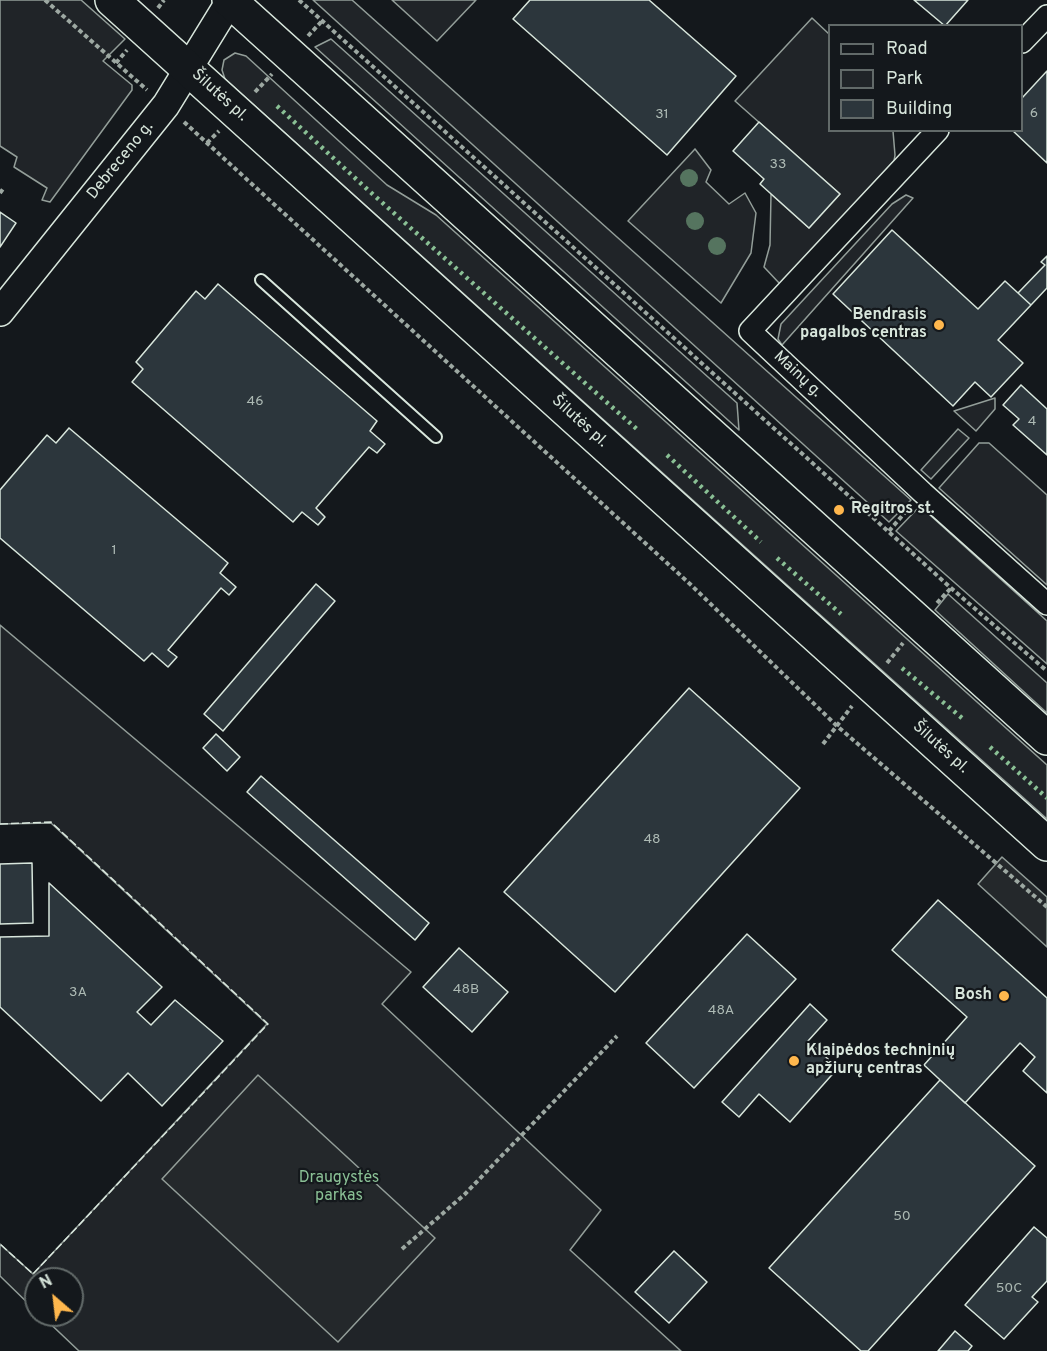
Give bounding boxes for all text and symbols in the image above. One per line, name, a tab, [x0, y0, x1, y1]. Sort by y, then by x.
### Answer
legend	[828, 24, 1023, 132]
text: Road	[886, 38, 928, 61]
street label: Šilutės pl.	[187, 66, 251, 126]
text: Park	[886, 68, 923, 91]
text: Building	[886, 98, 952, 121]
house number: 6	[1030, 106, 1038, 122]
house number: 31	[655, 107, 669, 123]
street label: Debreceno g.	[84, 118, 158, 204]
house number: 33	[770, 157, 786, 173]
place label: Bendrasis pagalbos centras	[800, 306, 927, 344]
marker: Bendrasis pagalbos centras	[932, 318, 946, 332]
street label: Mainų g.	[769, 348, 825, 402]
street label: Šilutės pl.	[547, 392, 611, 452]
house number: 46	[246, 394, 264, 410]
house number: 4	[1028, 414, 1036, 430]
place label: Regitros st.	[851, 500, 935, 520]
marker: Regitros st.	[832, 503, 846, 517]
house number: 1	[111, 543, 117, 559]
street label: Šilutės pl.	[908, 718, 972, 778]
house number: 48	[643, 832, 661, 848]
house number: 48B	[453, 982, 479, 998]
house number: 3A	[69, 985, 87, 1001]
place label: Bosh	[955, 986, 992, 1006]
marker: Bosh	[997, 989, 1011, 1003]
house number: 48A	[708, 1003, 734, 1019]
place label: Klaipėdos techninių apžiurų centras	[806, 1042, 955, 1080]
marker: Klaipėdos techninių apžiurų centras	[787, 1054, 801, 1068]
park label: Draugystės parkas	[299, 1169, 379, 1207]
house number: 50	[893, 1209, 911, 1225]
north arrow	[24, 1267, 84, 1327]
text: N	[37, 1271, 56, 1294]
house number: 50C	[996, 1281, 1022, 1297]

